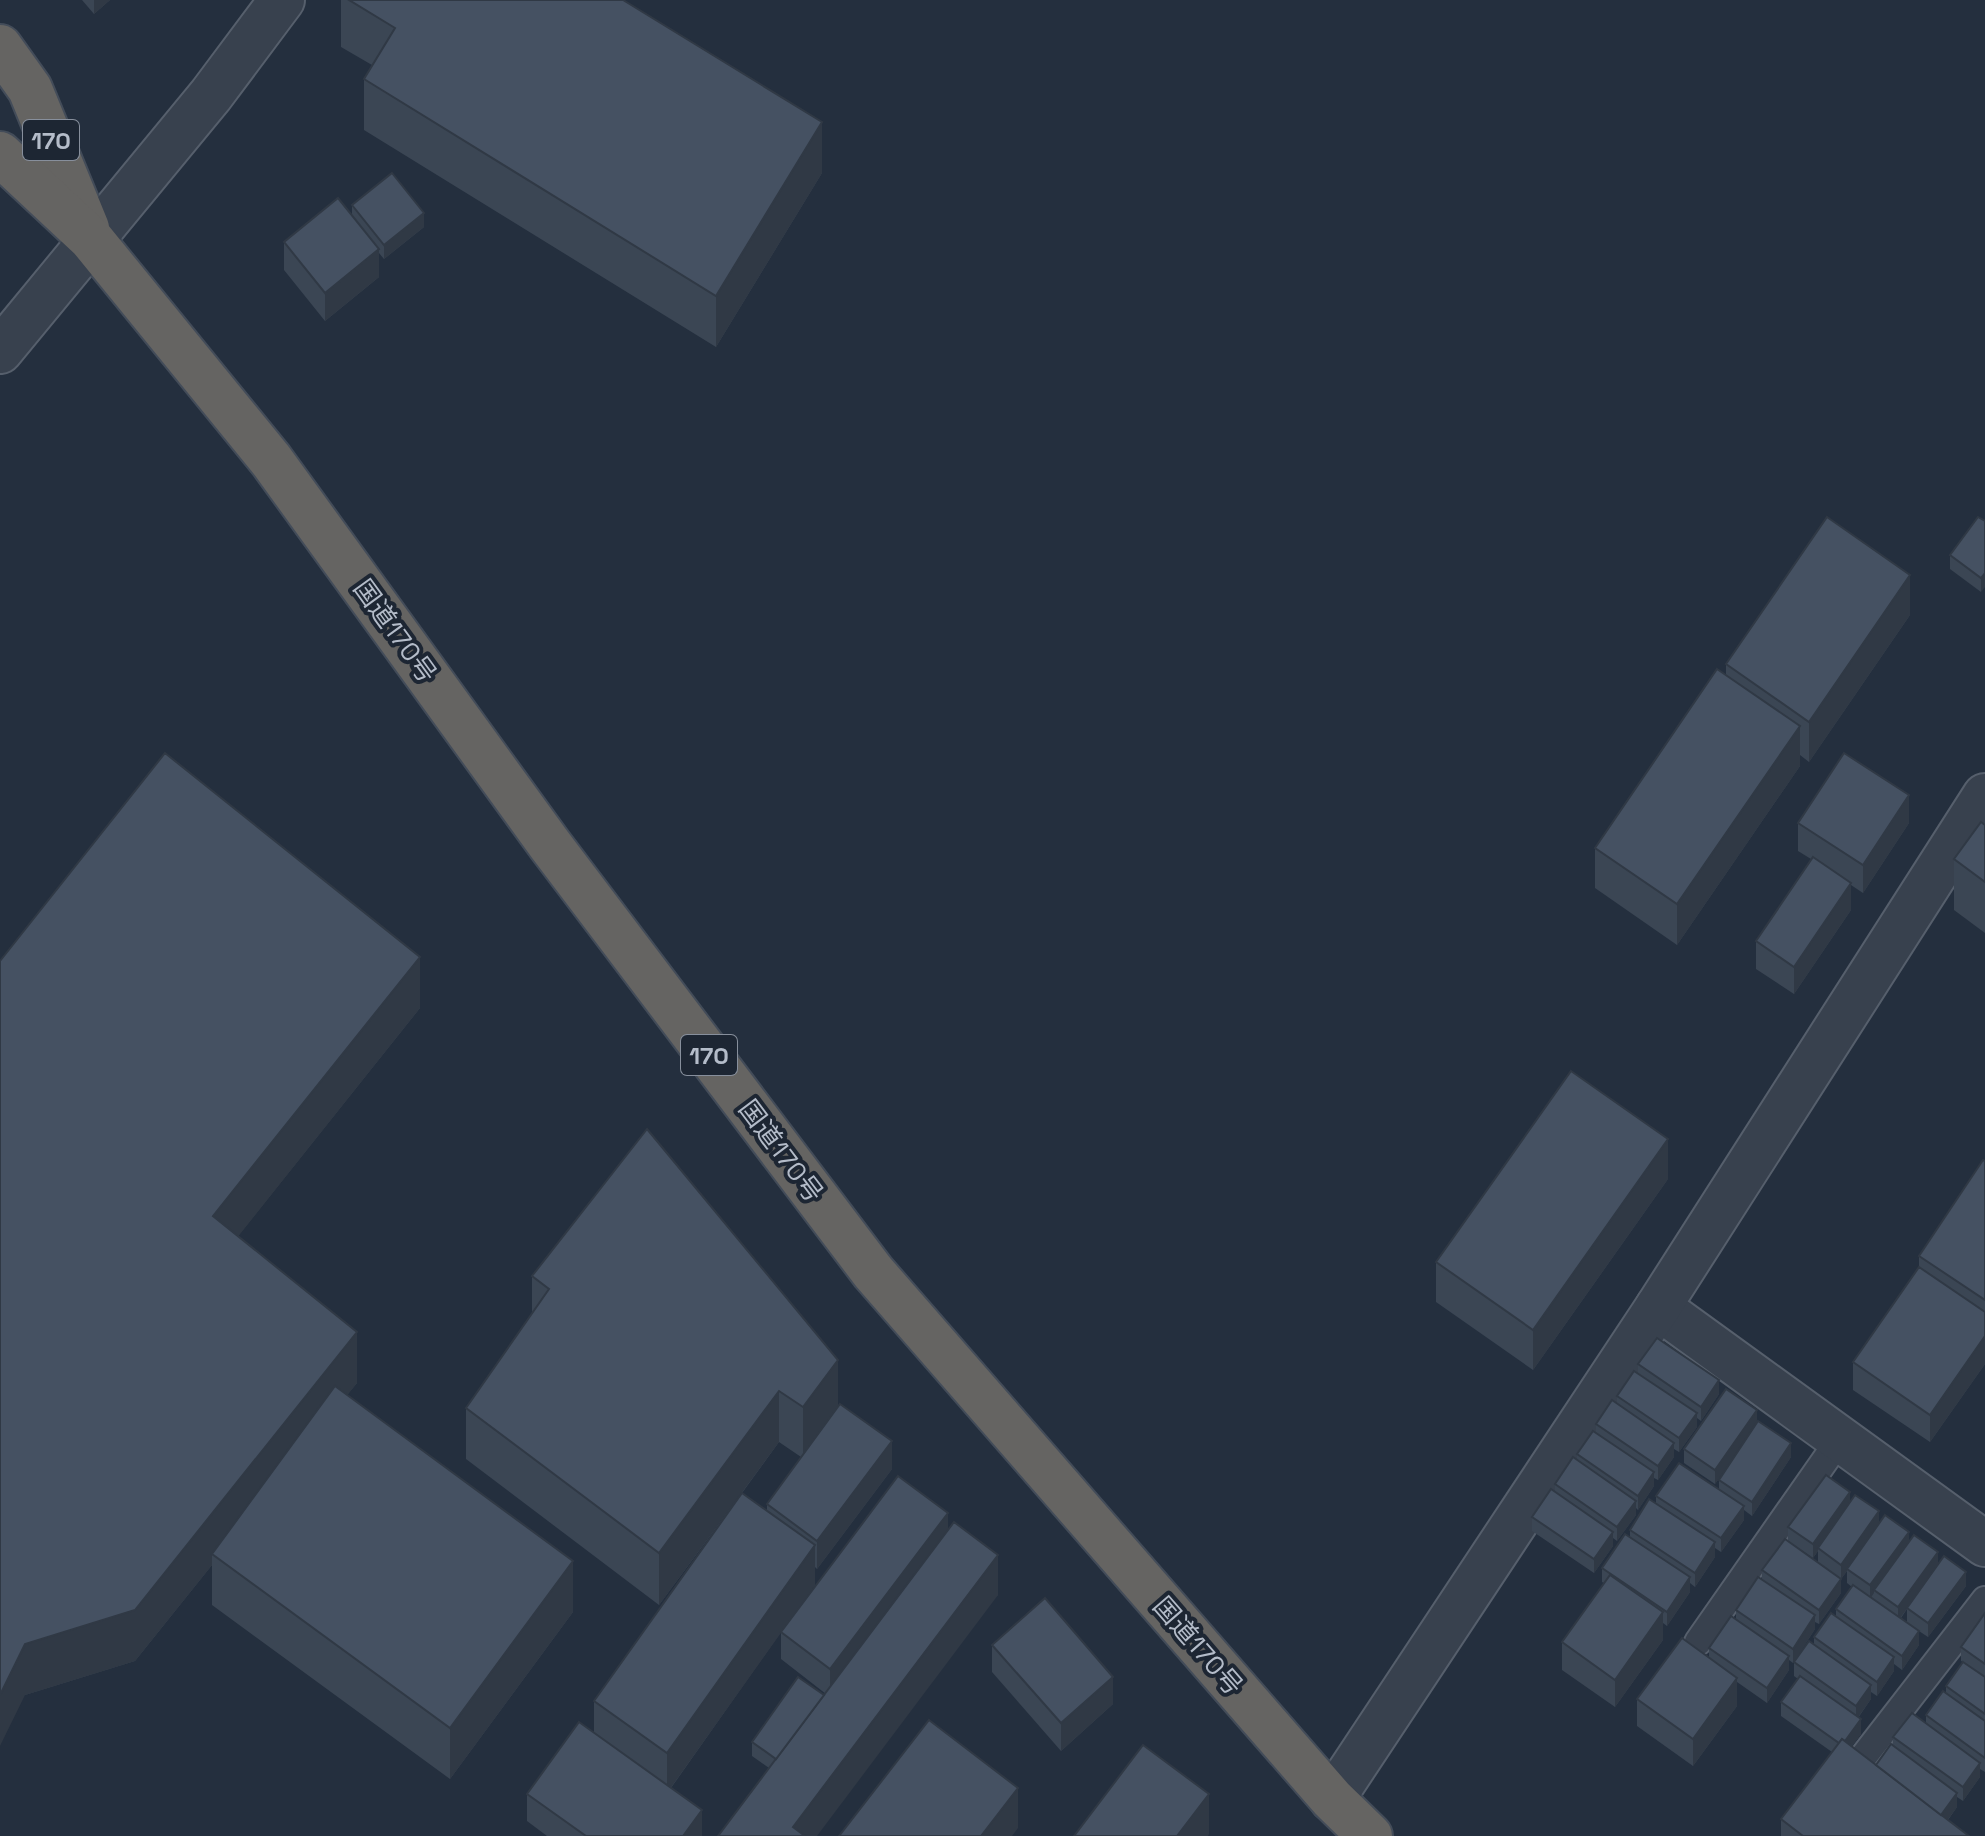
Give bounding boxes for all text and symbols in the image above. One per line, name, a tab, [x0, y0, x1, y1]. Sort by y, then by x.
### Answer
road number: 170	[23, 120, 79, 160]
street label: 国道170号	[346, 572, 444, 690]
road number: 170	[681, 1035, 737, 1075]
street label: 国道170号	[731, 1093, 831, 1209]
street label: 国道170号	[1146, 1590, 1250, 1702]

